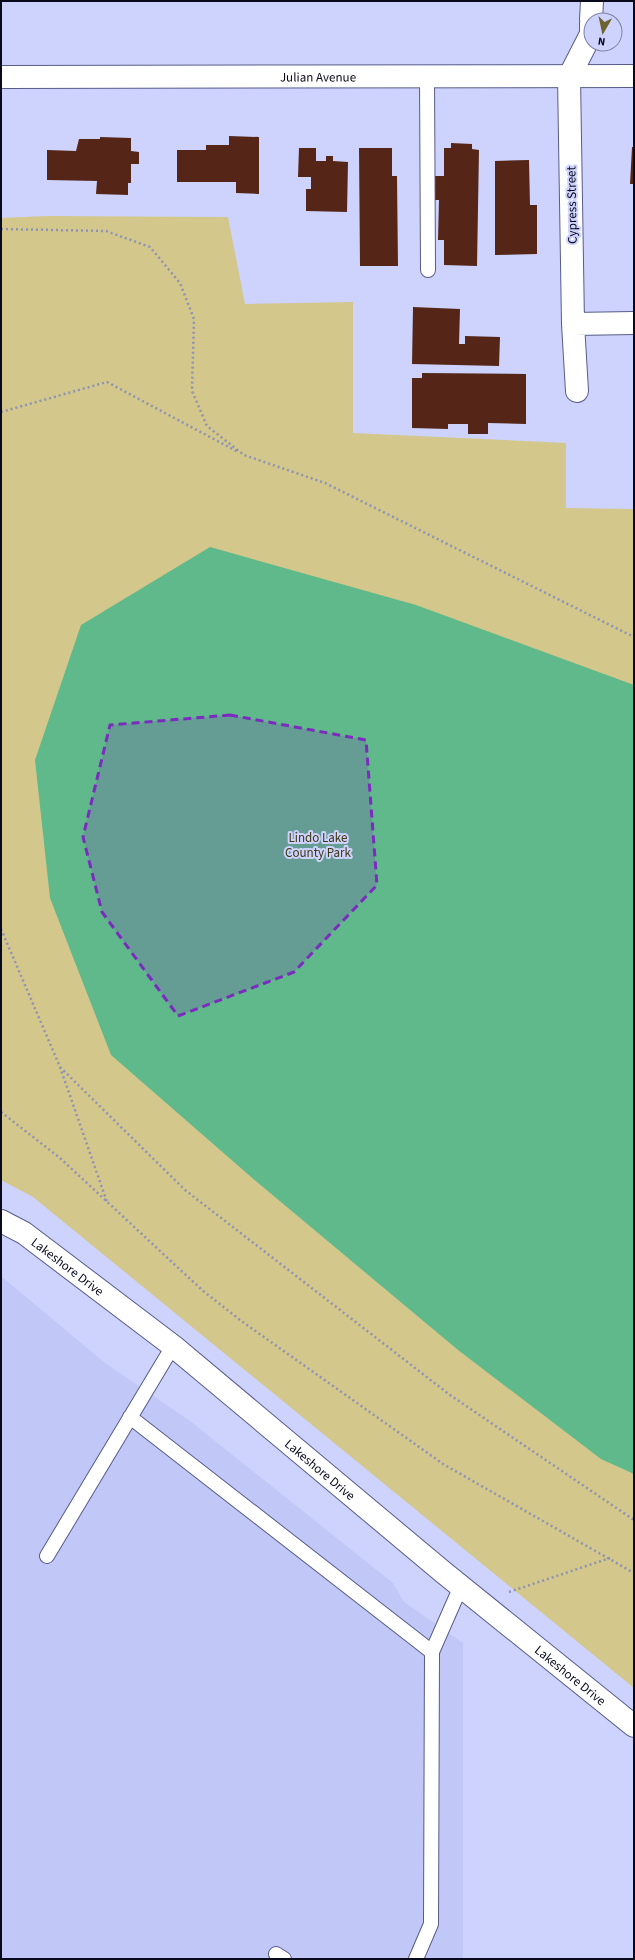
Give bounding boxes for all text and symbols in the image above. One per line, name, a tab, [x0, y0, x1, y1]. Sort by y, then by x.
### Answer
north arrow	[583, 12, 623, 52]
text: N	[597, 33, 606, 49]
street label: Julian Avenue	[280, 68, 356, 87]
street label: Cypress Street	[562, 166, 582, 244]
park label: Lindo Lake County Park	[285, 829, 352, 862]
street label: Lakeshore Drive	[27, 1234, 107, 1300]
street label: Lakeshore Drive	[281, 1435, 359, 1505]
street label: Lakeshore Drive	[531, 1641, 609, 1710]

